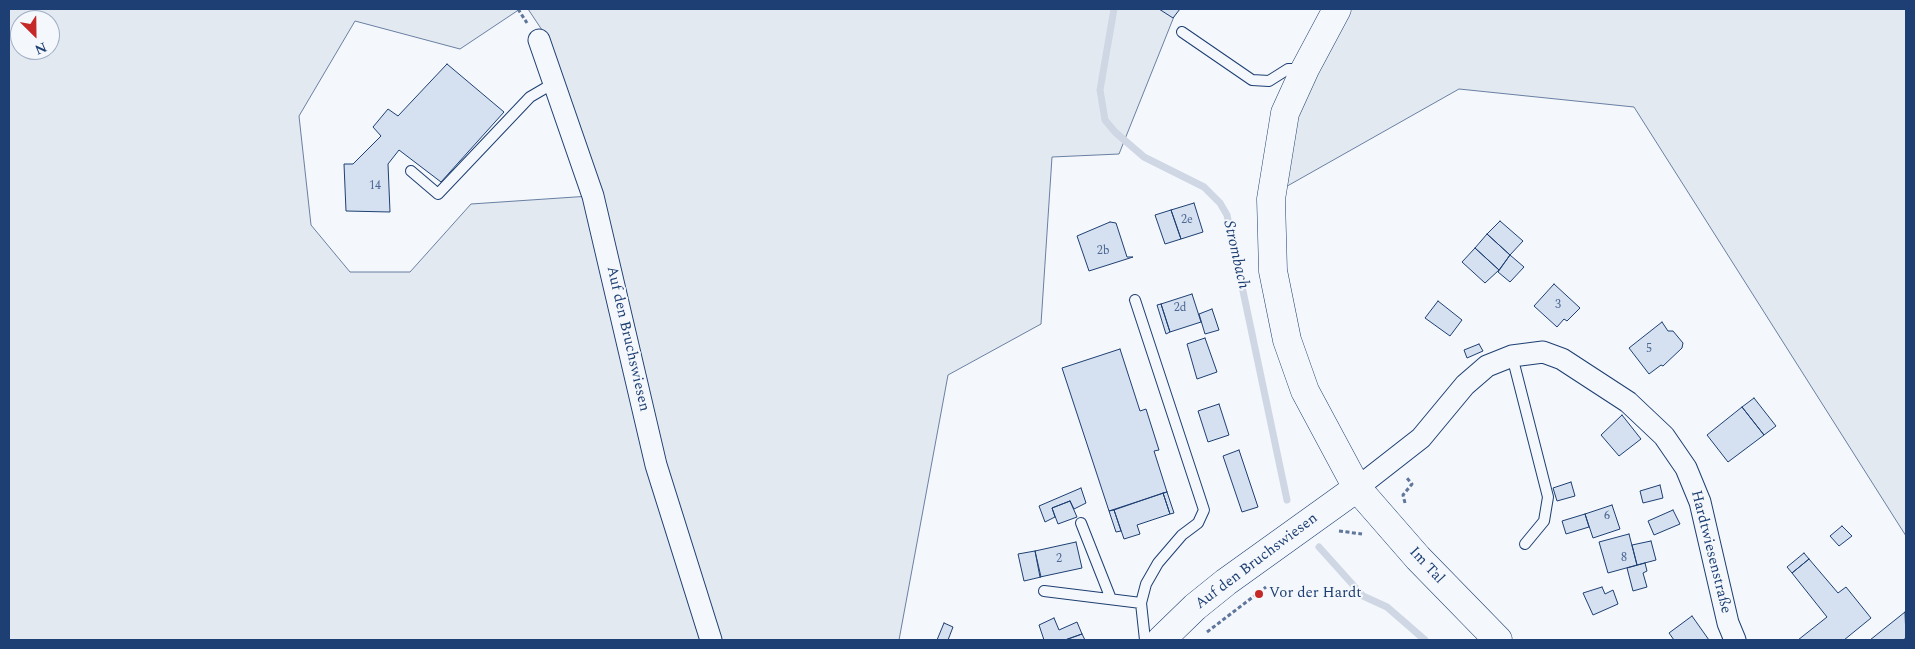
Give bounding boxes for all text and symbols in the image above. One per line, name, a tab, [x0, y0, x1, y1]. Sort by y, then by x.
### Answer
north arrow	[10, 10, 60, 60]
text: N	[31, 36, 50, 60]
house number: 14	[369, 180, 381, 194]
house number: 2e	[1181, 214, 1193, 228]
water label: Strombach	[1218, 219, 1252, 291]
house number: 2b	[1097, 245, 1109, 259]
street label: Auf den Bruchswiesen	[602, 265, 652, 413]
house number: 3	[1555, 299, 1561, 313]
house number: 2d	[1174, 302, 1186, 316]
house number: 5	[1646, 343, 1652, 357]
street label: Hardtwiesenstraße	[1686, 489, 1734, 615]
street label: Auf den Bruchswiesen	[1192, 510, 1322, 614]
house number: 6	[1604, 510, 1610, 524]
street label: Im Tal	[1405, 544, 1447, 588]
house number: 8	[1621, 552, 1627, 566]
house number: 2	[1056, 553, 1062, 567]
place label: Vor der Hardt	[1269, 585, 1362, 603]
marker: Vor der Hardt	[1253, 588, 1265, 600]

